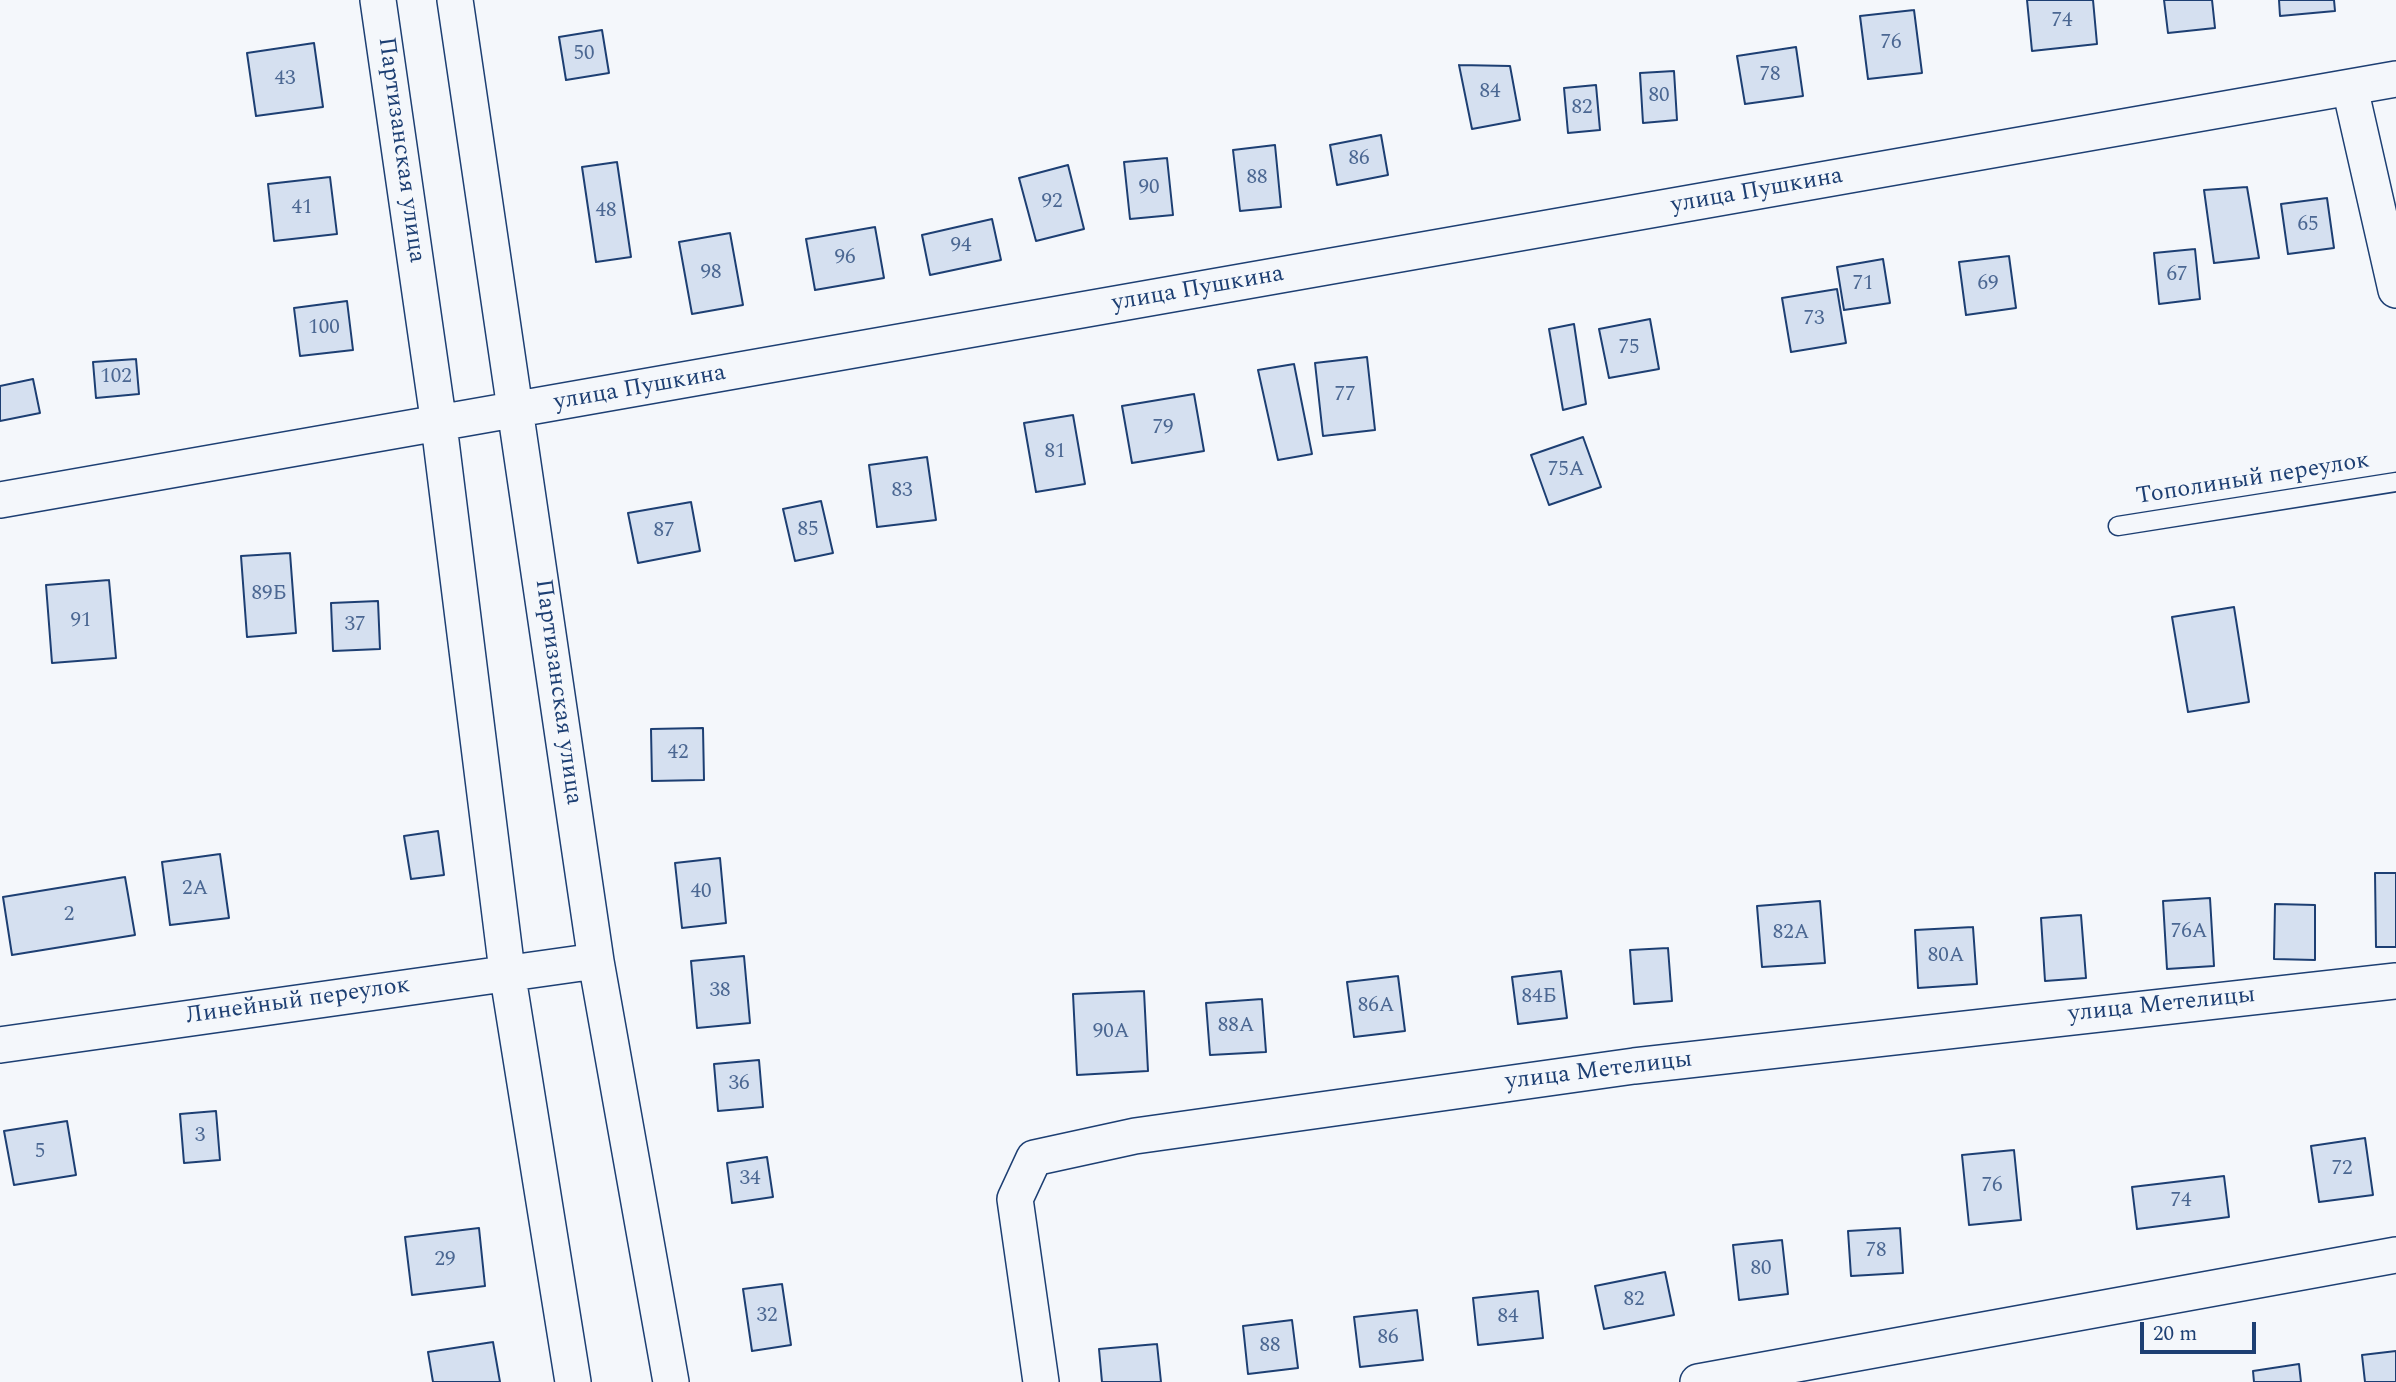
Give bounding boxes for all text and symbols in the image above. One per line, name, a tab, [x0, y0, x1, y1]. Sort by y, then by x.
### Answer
house number: 74	[2052, 9, 2072, 35]
house number: 76	[1881, 31, 1901, 57]
street label: Партизанская улица	[370, 35, 430, 265]
house number: 50	[574, 42, 594, 68]
house number: 78	[1760, 63, 1780, 89]
house number: 43	[275, 67, 295, 93]
house number: 84	[1480, 80, 1500, 106]
house number: 80	[1649, 84, 1669, 110]
house number: 82	[1572, 96, 1592, 122]
house number: 86	[1349, 147, 1369, 173]
street label: улица Пушкина	[1669, 163, 1845, 221]
house number: 88	[1247, 166, 1267, 192]
house number: 90	[1139, 176, 1159, 202]
house number: 92	[1042, 190, 1062, 216]
house number: 41	[292, 196, 312, 222]
house number: 48	[596, 199, 616, 225]
house number: 65	[2298, 213, 2318, 239]
house number: 94	[951, 234, 971, 260]
house number: 96	[835, 246, 855, 272]
house number: 98	[701, 261, 721, 287]
street label: улица Пушкина	[1110, 261, 1286, 319]
house number: 67	[2167, 263, 2187, 289]
house number: 71	[1853, 272, 1873, 298]
house number: 69	[1978, 272, 1998, 298]
house number: 73	[1804, 307, 1824, 333]
house number: 100	[308, 316, 340, 342]
house number: 75	[1619, 336, 1639, 362]
street label: улица Пушкина	[552, 360, 728, 418]
house number: 102	[100, 365, 132, 391]
house number: 77	[1335, 383, 1355, 409]
house number: 79	[1153, 416, 1173, 442]
house number: 81	[1045, 440, 1065, 466]
street label: Тополиный переулок	[2134, 447, 2372, 513]
house number: 75А	[1548, 458, 1584, 484]
house number: 83	[892, 479, 912, 505]
house number: 85	[798, 518, 818, 544]
house number: 87	[654, 519, 674, 545]
street label: Партизанская улица	[527, 577, 587, 807]
house number: 89Б	[251, 582, 287, 608]
house number: 91	[71, 609, 91, 635]
house number: 37	[345, 613, 365, 639]
house number: 42	[668, 741, 688, 767]
house number: 2А	[182, 877, 208, 903]
house number: 40	[691, 880, 711, 906]
house number: 2	[64, 903, 74, 929]
house number: 76А	[2171, 920, 2207, 946]
house number: 82А	[1773, 921, 1809, 947]
house number: 80А	[1928, 944, 1964, 970]
street label: Линейный переулок	[184, 972, 412, 1032]
house number: 38	[710, 979, 730, 1005]
street label: улица Метелицы	[2067, 982, 2257, 1030]
house number: 84Б	[1521, 985, 1557, 1011]
house number: 86А	[1358, 994, 1394, 1020]
house number: 88А	[1218, 1014, 1254, 1040]
house number: 90А	[1093, 1020, 1129, 1046]
street label: улица Метелицы	[1504, 1046, 1694, 1098]
house number: 36	[729, 1072, 749, 1098]
house number: 3	[195, 1124, 205, 1150]
house number: 5	[35, 1140, 45, 1166]
house number: 72	[2332, 1157, 2352, 1183]
house number: 34	[740, 1167, 760, 1193]
house number: 76	[1982, 1174, 2002, 1200]
house number: 74	[2171, 1189, 2191, 1215]
house number: 78	[1866, 1239, 1886, 1265]
house number: 29	[435, 1248, 455, 1274]
house number: 80	[1751, 1257, 1771, 1283]
house number: 82	[1624, 1288, 1644, 1314]
house number: 32	[757, 1304, 777, 1330]
house number: 84	[1498, 1305, 1518, 1331]
scale bar	[2144, 1308, 2260, 1352]
text: 20 m	[2153, 1318, 2197, 1350]
house number: 86	[1378, 1326, 1398, 1352]
house number: 88	[1260, 1334, 1280, 1360]

